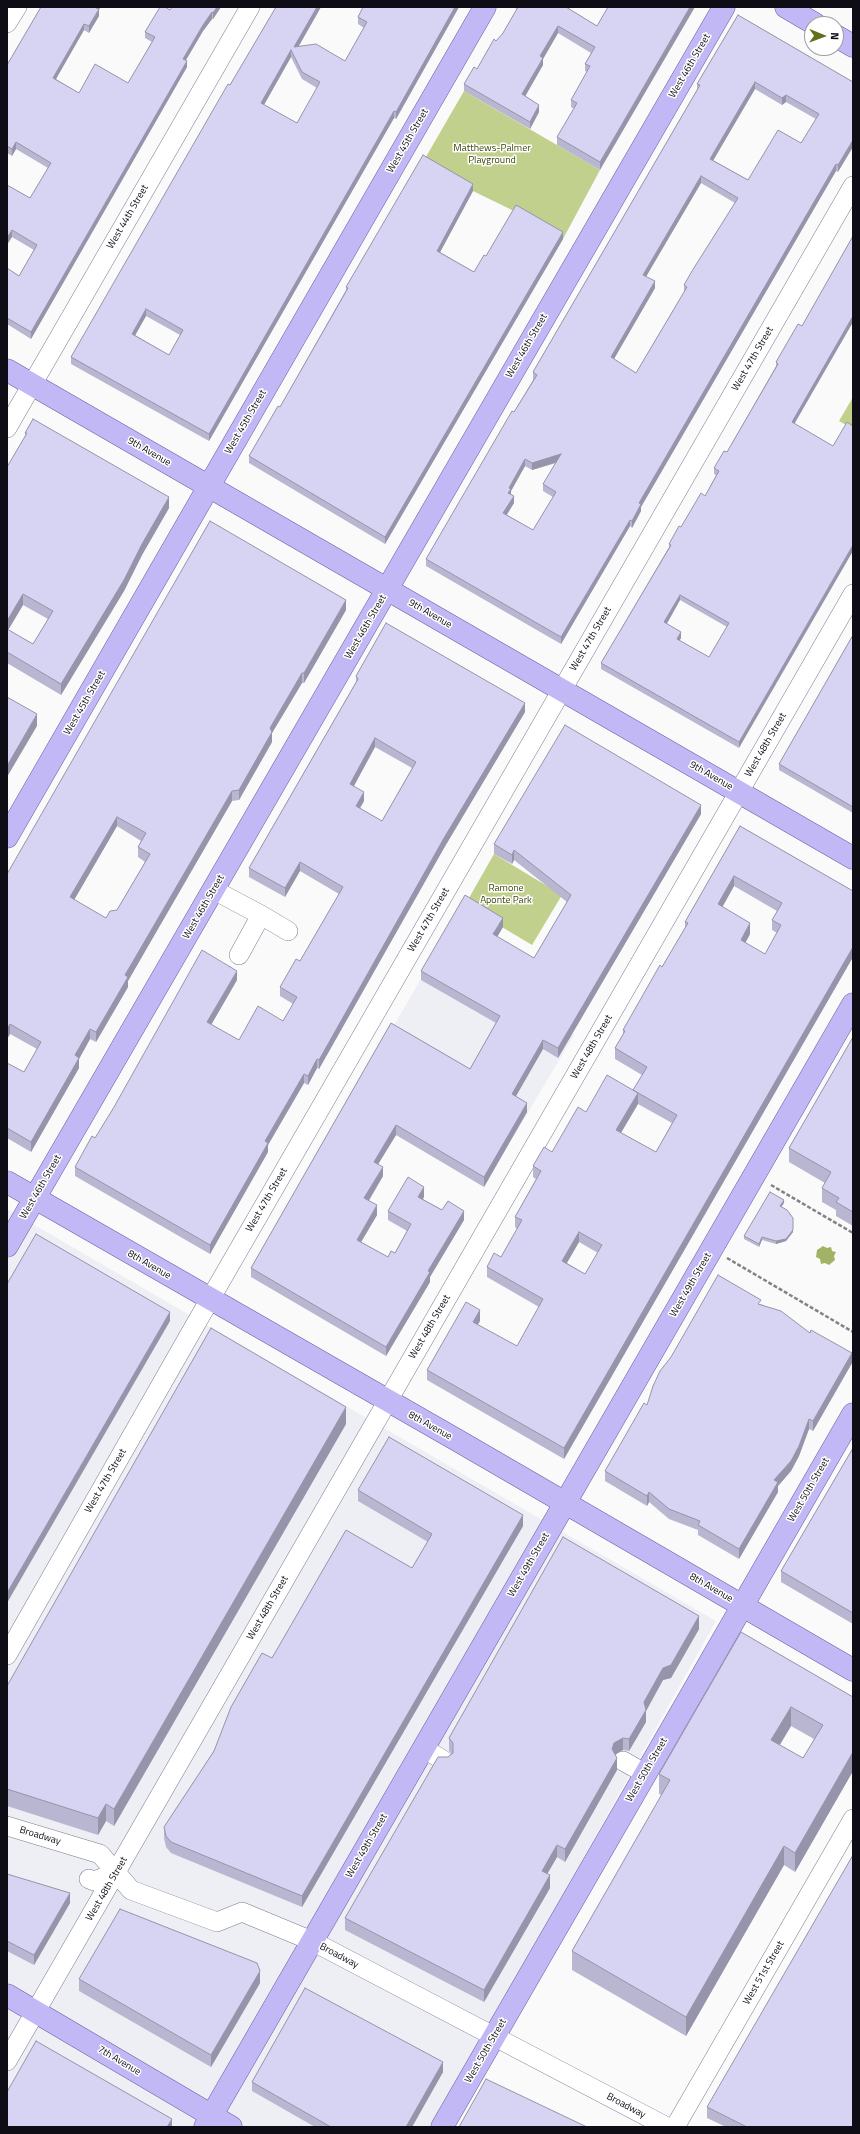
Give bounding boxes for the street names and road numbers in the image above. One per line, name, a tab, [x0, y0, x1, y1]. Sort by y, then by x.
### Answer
street label: West 46th Street	[667, 32, 713, 100]
street label: West 45th Street	[385, 107, 431, 175]
street label: West 44th Street	[105, 183, 151, 251]
street label: West 46th Street	[504, 312, 550, 380]
street label: West 47th Street	[730, 325, 776, 393]
street label: West 45th Street	[223, 388, 269, 456]
street label: 9th Avenue	[125, 435, 173, 469]
street label: West 46th Street	[343, 593, 389, 661]
street label: 9th Avenue	[406, 597, 454, 631]
street label: West 47th Street	[568, 605, 614, 673]
street label: West 45th Street	[62, 669, 108, 737]
street label: West 48th Street	[743, 711, 789, 779]
street label: 9th Avenue	[687, 759, 735, 793]
street label: West 46th Street	[181, 873, 227, 941]
street label: West 47th Street	[406, 886, 452, 954]
street label: West 48th Street	[569, 1013, 615, 1081]
street label: West 46th Street	[18, 1153, 64, 1221]
street label: West 47th Street	[244, 1166, 290, 1234]
street label: 8th Avenue	[125, 1248, 173, 1282]
street label: West 49th Street	[668, 1251, 714, 1319]
street label: West 48th Street	[407, 1293, 453, 1361]
street label: 8th Avenue	[406, 1409, 454, 1443]
street label: West 47th Street	[83, 1447, 129, 1515]
street label: West 50th Street	[786, 1456, 832, 1524]
street label: West 49th Street	[506, 1531, 552, 1599]
street label: 8th Avenue	[687, 1571, 735, 1605]
street label: West 48th Street	[245, 1574, 291, 1642]
street label: West 50th Street	[624, 1736, 670, 1804]
street label: West 49th Street	[344, 1812, 390, 1880]
street label: Broadway	[18, 1824, 62, 1848]
street label: West 48th Street	[84, 1855, 130, 1923]
street label: West 51st Street	[741, 1939, 787, 2007]
street label: Broadway	[317, 1941, 361, 1971]
street label: West 50th Street	[463, 2017, 509, 2085]
street label: 7th Avenue	[95, 2044, 143, 2078]
street label: Broadway	[604, 2091, 648, 2121]

